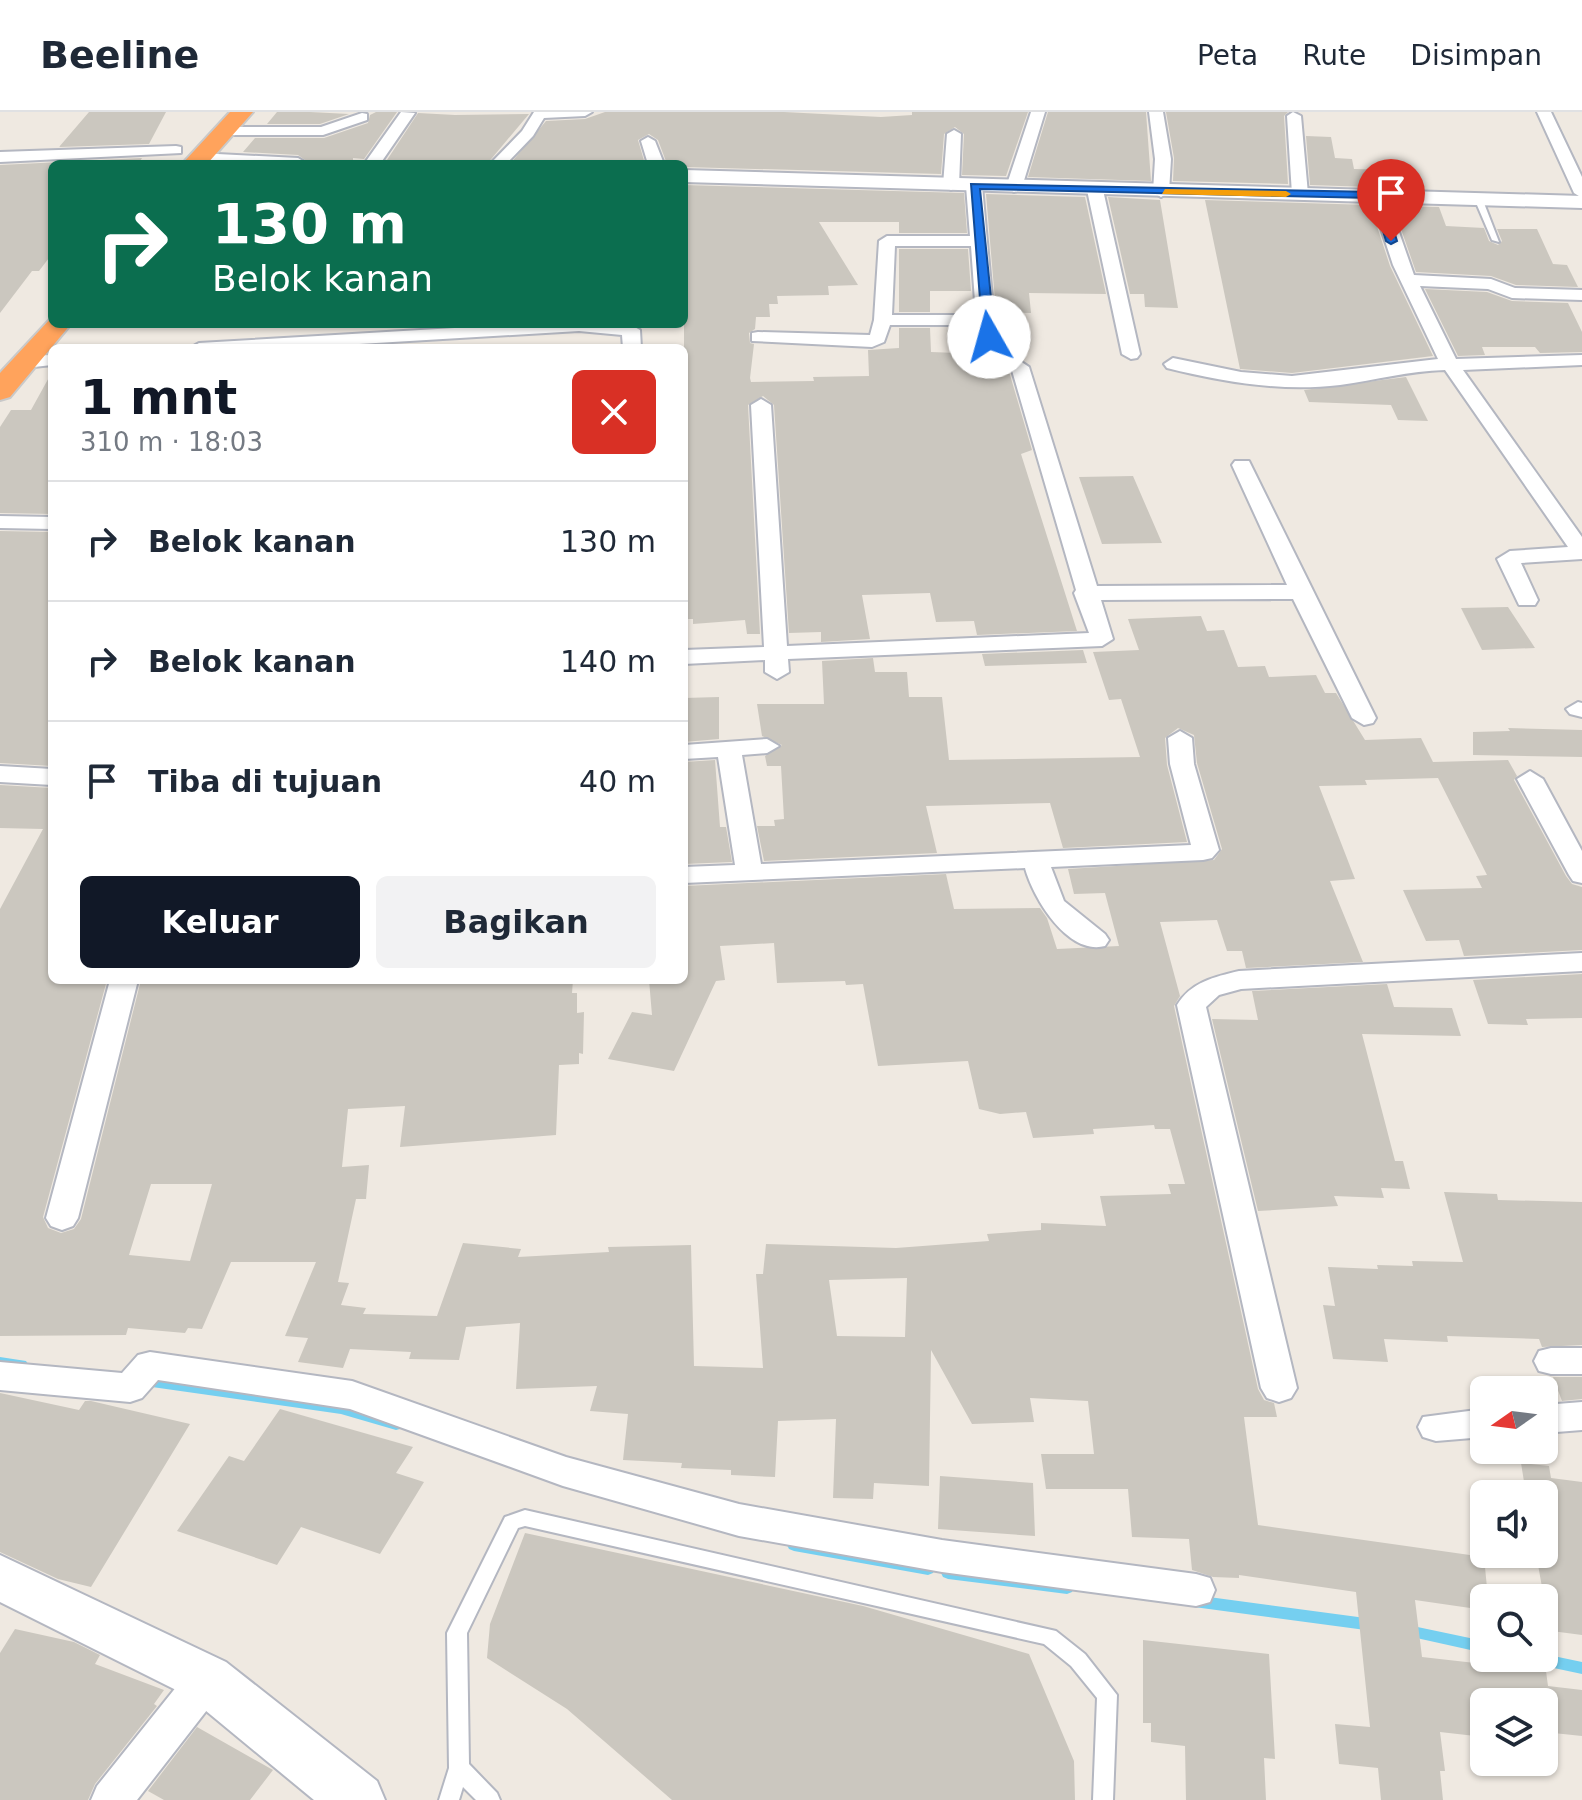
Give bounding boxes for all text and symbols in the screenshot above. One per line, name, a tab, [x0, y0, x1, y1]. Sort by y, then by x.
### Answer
text: Beeline	[40, 33, 199, 77]
text: Peta	[1197, 39, 1258, 72]
text: Rute	[1302, 39, 1366, 72]
text: Disimpan	[1410, 39, 1542, 72]
pin	[1357, 159, 1425, 241]
icon: arrive	[1369, 171, 1413, 215]
text: 130 m	[212, 191, 407, 256]
icon: right	[80, 192, 184, 296]
text: Belok kanan	[212, 258, 433, 299]
position arrow	[947, 295, 1031, 379]
text: 1 mnt	[80, 369, 237, 425]
button: close	[572, 370, 656, 454]
text: 310 m · 18:03	[80, 427, 263, 457]
icon: right	[80, 519, 124, 563]
text: Belok kanan	[148, 524, 356, 559]
text: 130 m	[560, 524, 656, 559]
icon: right	[80, 639, 124, 683]
text: Belok kanan	[148, 644, 356, 679]
text: 140 m	[560, 644, 656, 679]
icon: arrive	[80, 759, 124, 803]
text: Tiba di tujuan	[148, 764, 382, 799]
text: 40 m	[579, 764, 656, 799]
button: Keluar	[80, 876, 360, 968]
button: Bagikan	[376, 876, 656, 968]
north arrow	[1470, 1376, 1558, 1464]
map controls	[1470, 1376, 1558, 1776]
button: sound	[1470, 1480, 1558, 1568]
button: search	[1470, 1584, 1558, 1672]
button: layers	[1470, 1688, 1558, 1776]

